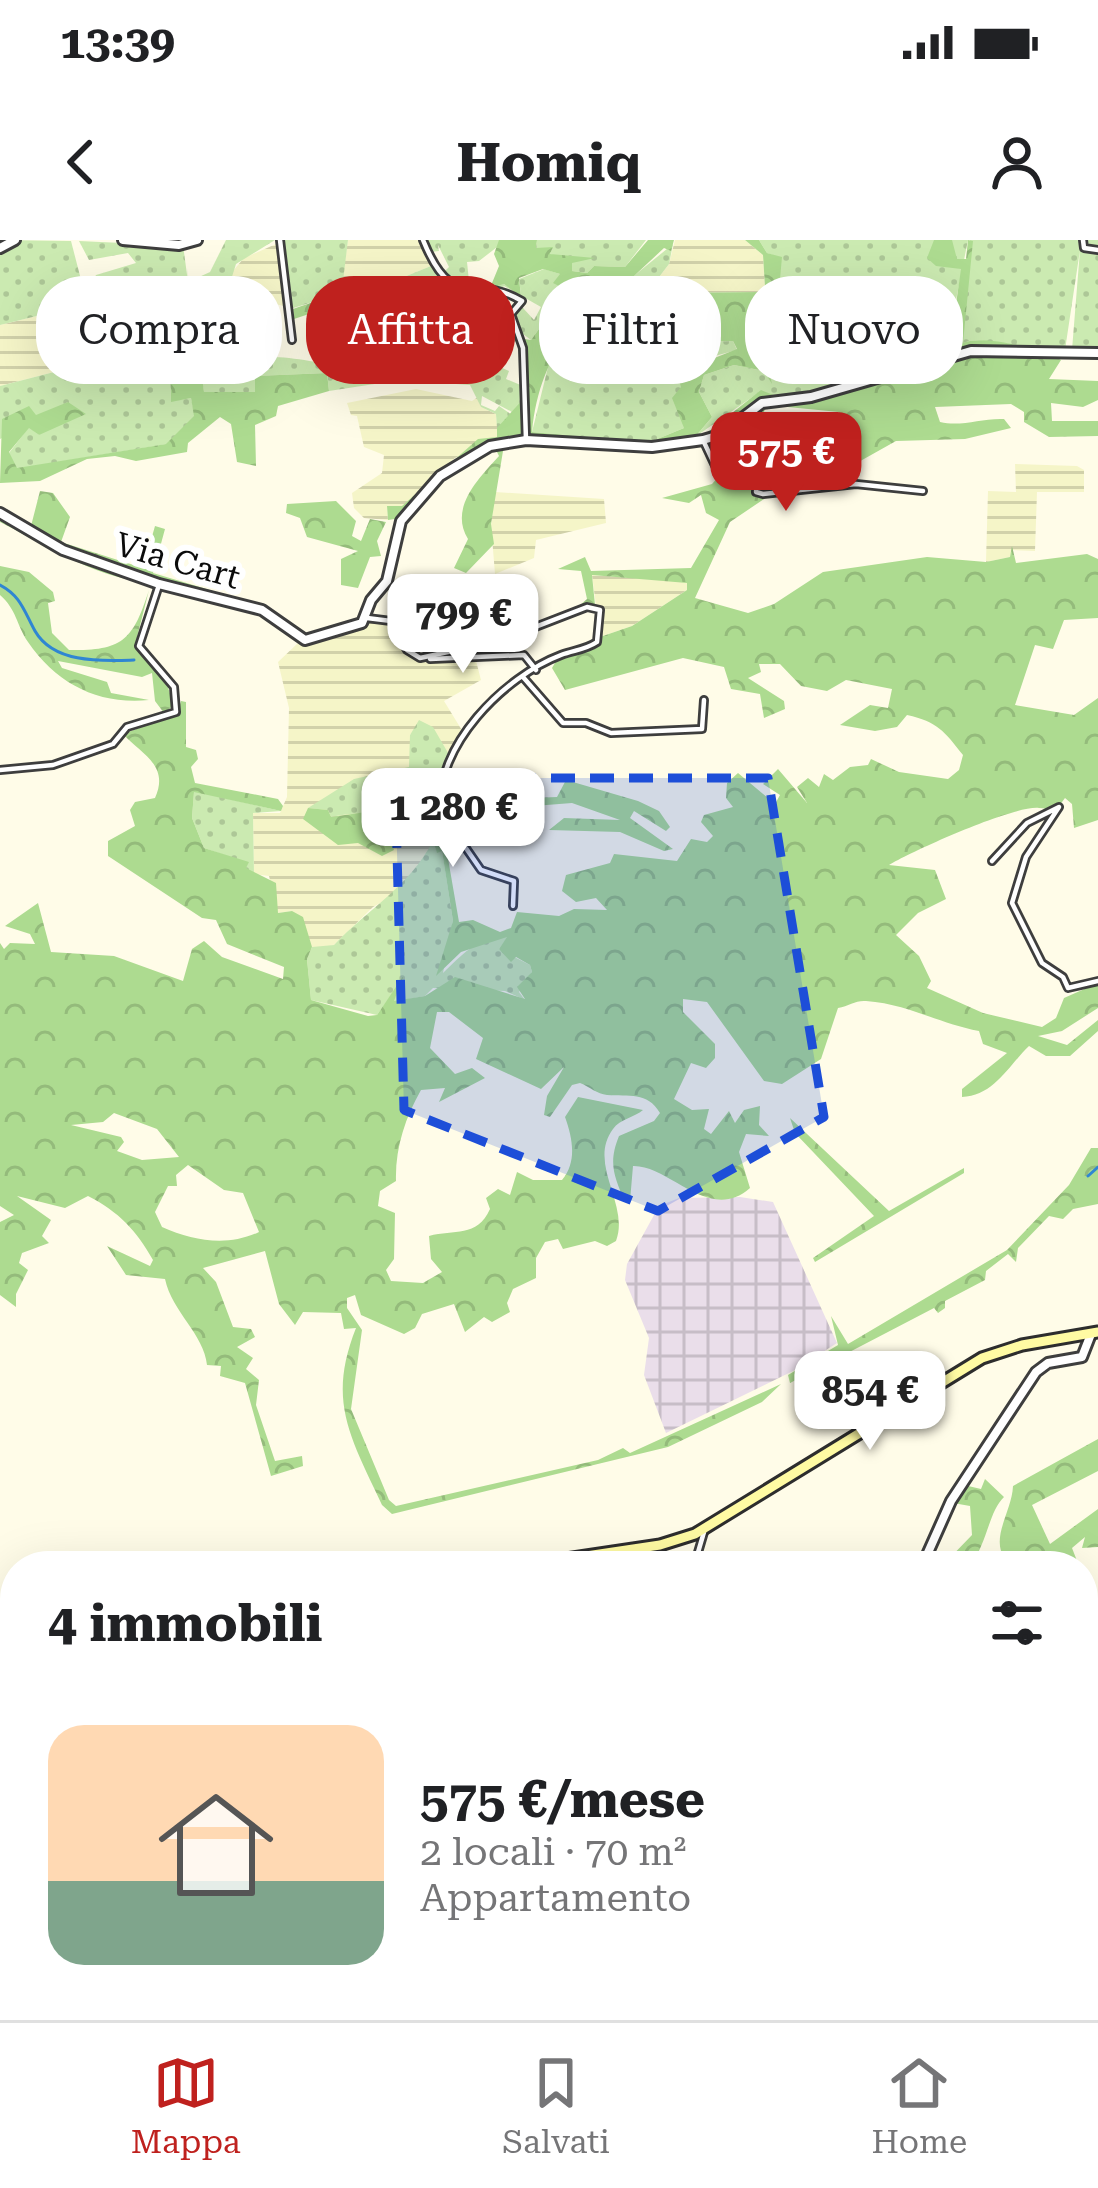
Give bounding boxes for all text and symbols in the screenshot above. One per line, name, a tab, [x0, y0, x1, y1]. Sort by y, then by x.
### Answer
text: 13:39	[60, 16, 175, 69]
icon: back	[48, 129, 114, 195]
icon: person	[984, 129, 1050, 195]
text: Homiq	[457, 131, 641, 194]
chip: Compra	[36, 276, 282, 384]
chip: Affitta	[306, 276, 515, 384]
chip: Filtri	[539, 276, 721, 384]
chip: Nuovo	[745, 276, 963, 384]
pin: 575 €	[702, 412, 870, 514]
text: 575 €	[737, 428, 835, 474]
street label: Via Cart	[111, 524, 245, 597]
pin: 799 €	[379, 574, 547, 676]
text: 799 €	[414, 590, 512, 636]
pin: 1 280 €	[342, 768, 564, 870]
text: 1 280 €	[389, 784, 517, 830]
pin: 854 €	[786, 1351, 954, 1453]
text: 854 €	[821, 1367, 919, 1413]
icon: filters	[984, 1590, 1050, 1656]
text: 4 immobili	[48, 1594, 322, 1653]
text: 575 €/mese	[420, 1770, 705, 1829]
icon: home	[144, 1773, 288, 1917]
text: 2 locali · 70 m²	[420, 1829, 687, 1875]
text: Appartamento	[420, 1875, 691, 1921]
tab: Mappa	[131, 2050, 241, 2161]
tab: Salvati	[502, 2050, 610, 2161]
tab: Home	[872, 2050, 967, 2161]

